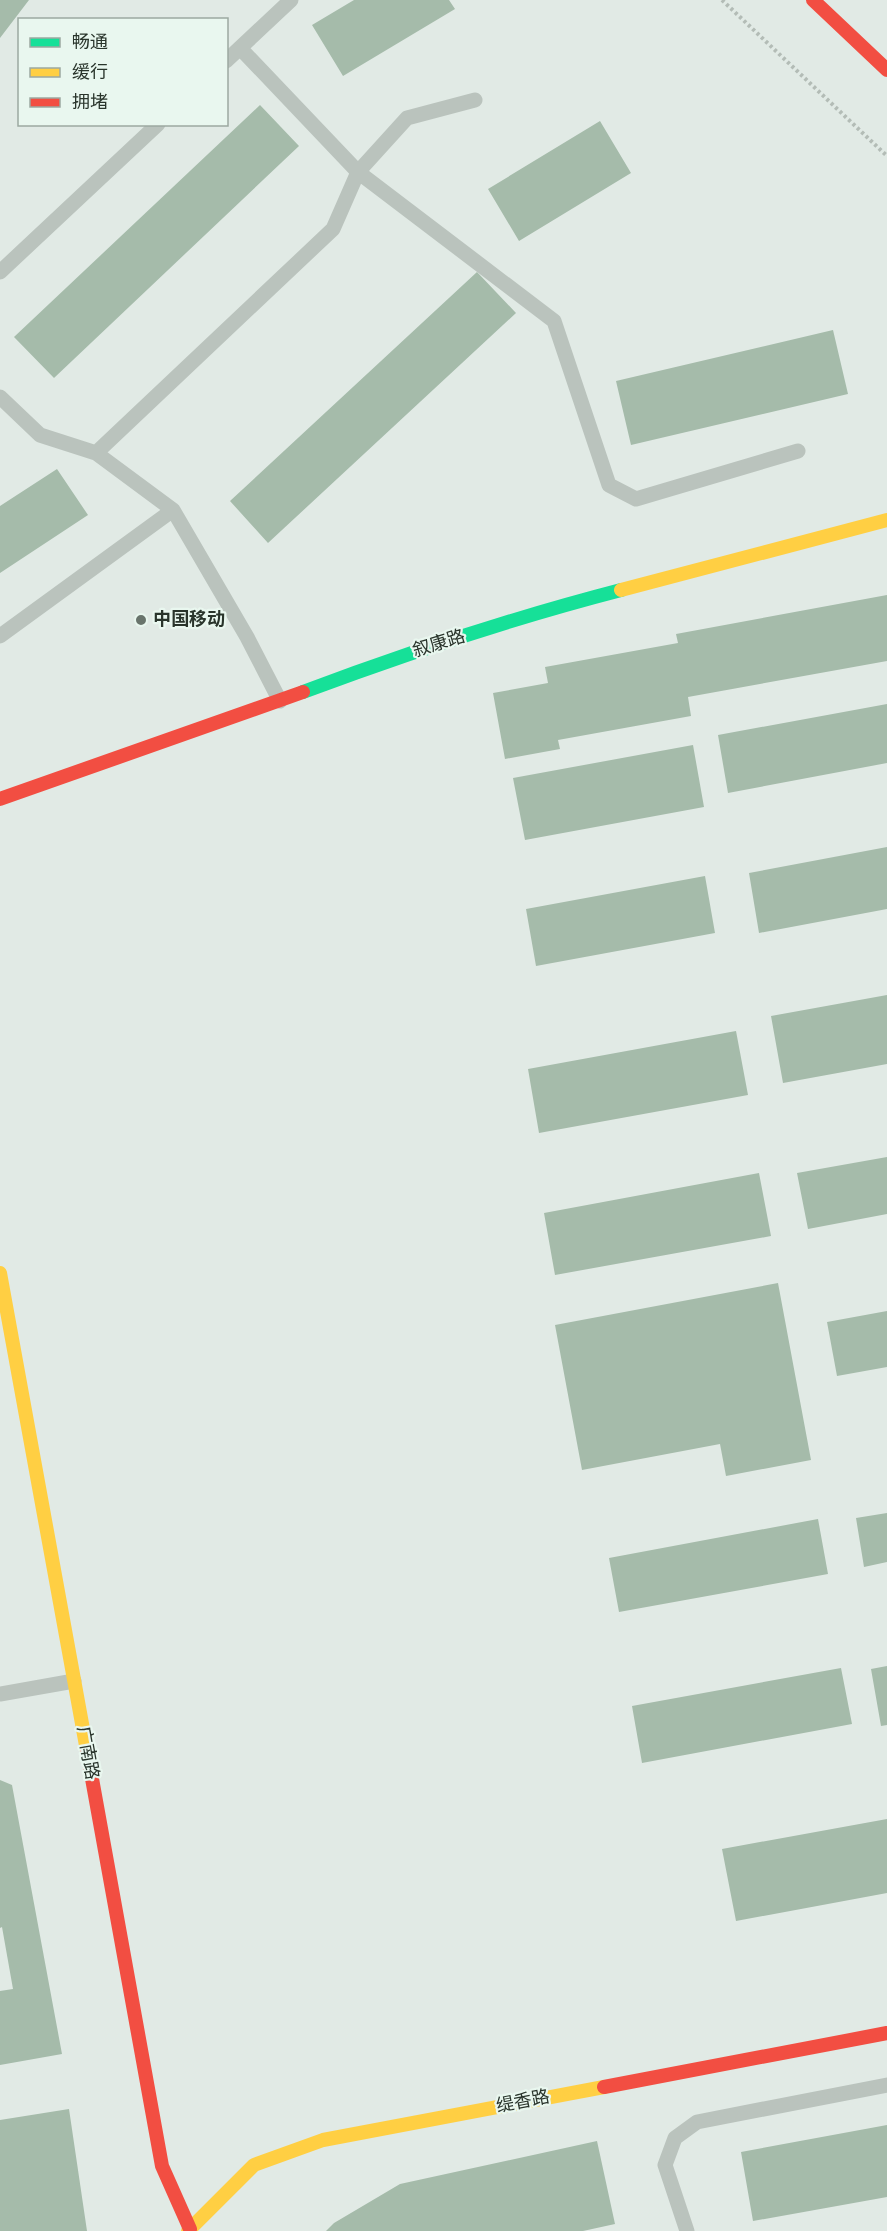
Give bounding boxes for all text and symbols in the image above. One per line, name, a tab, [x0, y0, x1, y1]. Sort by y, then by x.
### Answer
legend	[18, 18, 228, 126]
text: 畅通	[72, 32, 108, 52]
text: 缓行	[72, 62, 108, 82]
text: 拥堵	[72, 92, 108, 112]
place label: 中国移动	[153, 609, 225, 629]
marker: 中国移动	[134, 613, 148, 627]
street label: 叙康路	[410, 626, 467, 661]
street label: 广南路	[73, 1725, 103, 1781]
street label: 缇香路	[494, 2086, 551, 2116]

